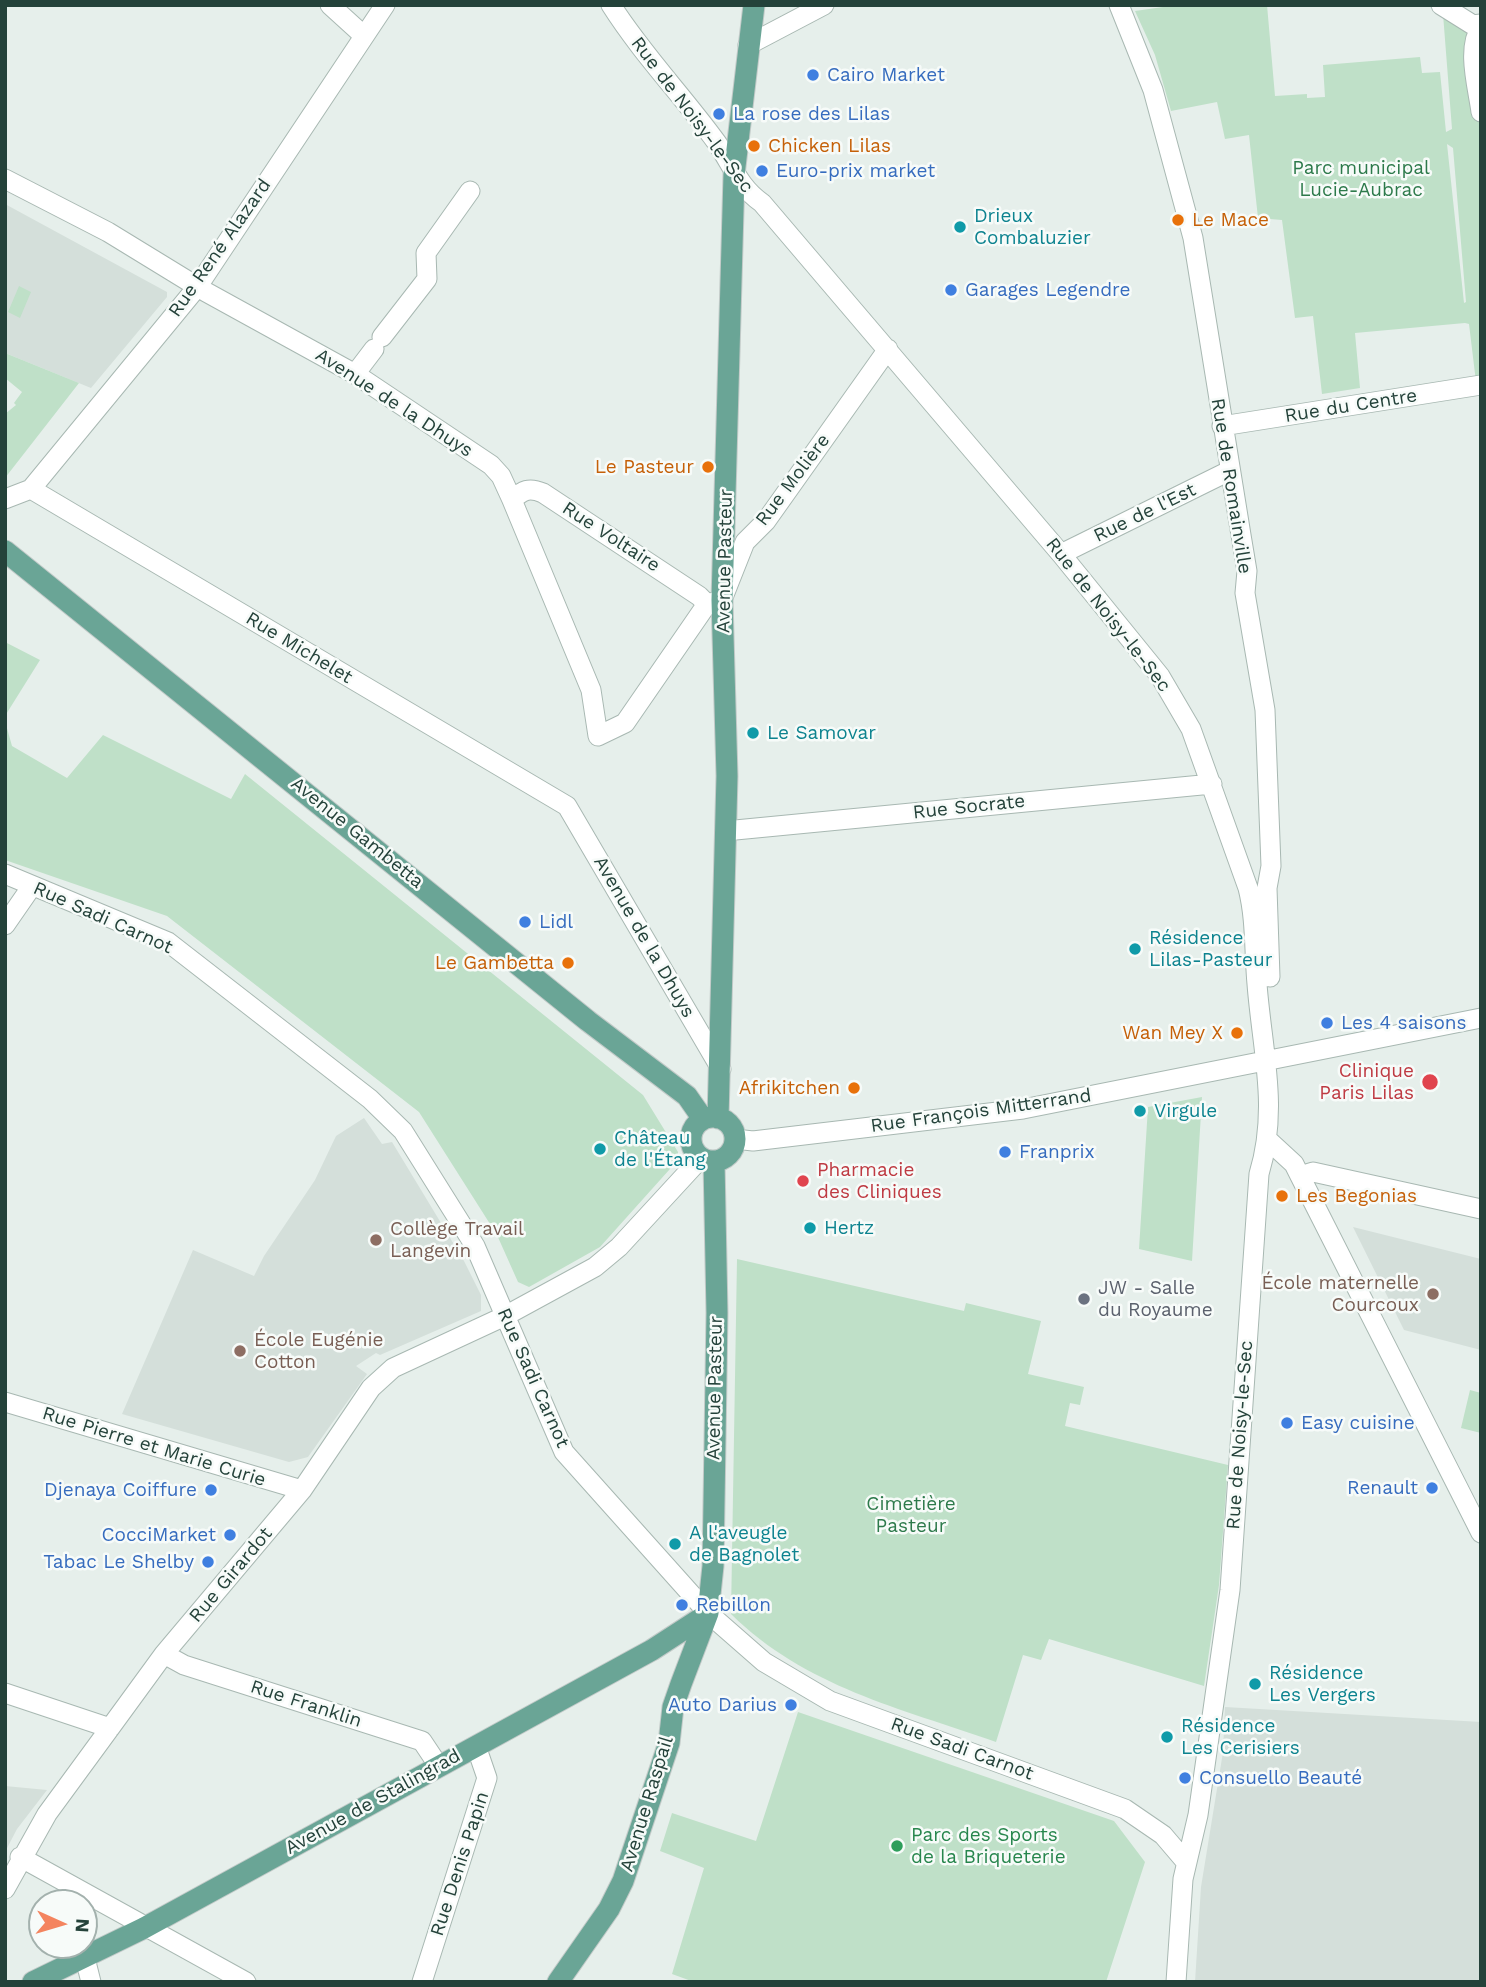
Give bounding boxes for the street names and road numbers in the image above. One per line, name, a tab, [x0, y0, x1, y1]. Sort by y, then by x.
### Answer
street label: Rue de Noisy-le-Sec	[626, 32, 758, 198]
street label: Rue René Alazard	[164, 175, 276, 321]
street label: Avenue de la Dhuys	[311, 344, 477, 462]
street label: Rue du Centre	[1283, 384, 1419, 428]
street label: Rue de Romainville	[1206, 397, 1256, 575]
street label: Rue Molière	[751, 429, 835, 531]
street label: Rue de l'Est	[1090, 478, 1200, 548]
street label: Avenue Pasteur	[712, 489, 738, 633]
street label: Rue Voltaire	[558, 497, 664, 577]
street label: Rue de Noisy-le-Sec	[1041, 533, 1175, 697]
street label: Rue Michelet	[241, 607, 357, 689]
street label: Avenue Gambetta	[286, 772, 428, 894]
street label: Rue Socrate	[912, 790, 1026, 824]
street label: Avenue de la Dhuys	[588, 852, 700, 1022]
street label: Rue Sadi Carnot	[30, 877, 176, 959]
street label: Rue François Mitterrand	[869, 1084, 1093, 1138]
street label: Rue Sadi Carnot	[492, 1305, 574, 1451]
street label: Avenue Pasteur	[702, 1316, 728, 1460]
street label: Rue de Noisy-le-Sec	[1222, 1340, 1258, 1530]
street label: Rue Pierre et Marie Curie	[39, 1402, 269, 1492]
street label: Rue Girardot	[185, 1523, 277, 1627]
street label: Rue Franklin	[247, 1675, 365, 1733]
street label: Rue Sadi Carnot	[887, 1713, 1037, 1785]
street label: Avenue Raspail	[616, 1733, 678, 1875]
street label: Avenue de Stalingrad	[281, 1744, 465, 1860]
street label: Rue Denis Papin	[426, 1789, 494, 1939]

